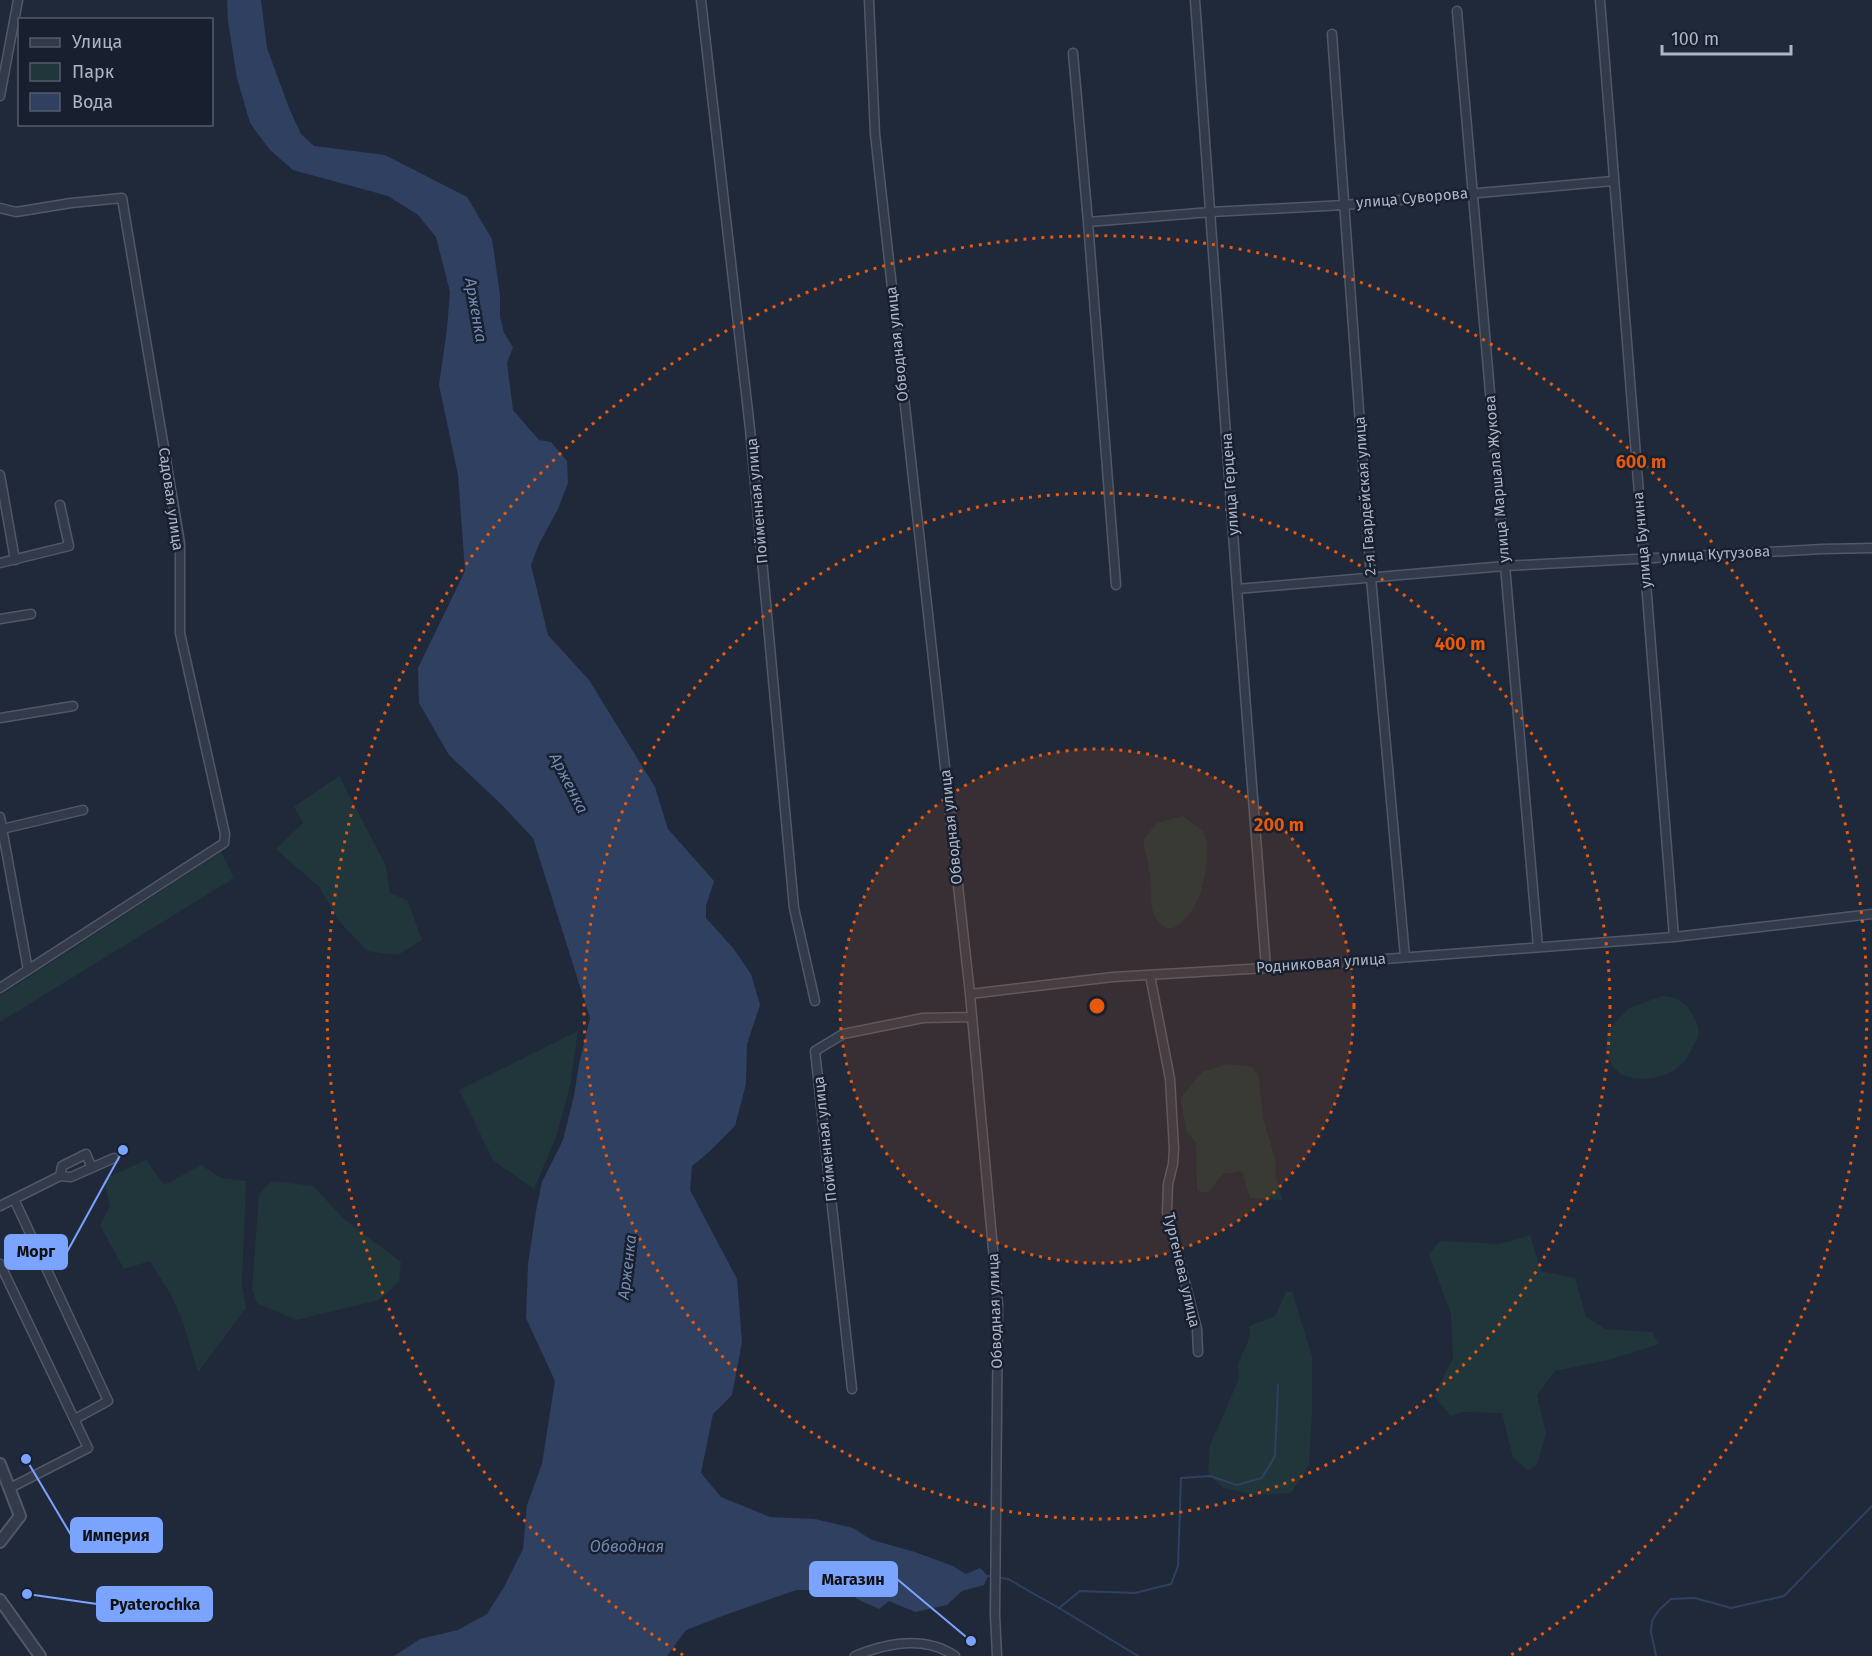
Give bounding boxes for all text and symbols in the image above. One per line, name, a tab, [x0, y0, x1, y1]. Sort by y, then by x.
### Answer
legend	[18, 18, 213, 126]
scale bar	[1662, 18, 1791, 56]
text: 100 m	[1671, 28, 1719, 50]
text: Улица	[72, 31, 122, 53]
text: Парк	[72, 61, 115, 83]
text: Вода	[72, 91, 113, 113]
street label: улица Суворова	[1355, 184, 1469, 212]
water label: Арженка	[461, 275, 491, 344]
street label: Обводная улица	[882, 286, 912, 402]
street label: улица Маршала Жукова	[1481, 395, 1513, 563]
street label: 2-я Гвардейская улица	[1350, 416, 1380, 576]
street label: улица Герцена	[1217, 432, 1243, 536]
street label: Пойменная улица	[743, 437, 771, 565]
street label: Садовая улица	[155, 446, 187, 552]
text: 600 m	[1616, 451, 1666, 473]
street label: улица Бунина	[1629, 491, 1655, 589]
street label: улица Кутузова	[1661, 542, 1771, 566]
text: 400 m	[1435, 633, 1485, 655]
water label: Арженка	[545, 749, 592, 816]
street label: Обводная улица	[936, 769, 966, 885]
text: 200 m	[1254, 814, 1304, 836]
street label: Родниковая улица	[1255, 949, 1387, 977]
centre of rings	[1087, 996, 1107, 1016]
street label: Пойменная улица	[809, 1075, 841, 1203]
street label: Тургенева улица	[1160, 1211, 1204, 1329]
water label: Арженка	[613, 1234, 640, 1301]
callout: Морг	[5, 1235, 67, 1269]
text: Морг	[17, 1242, 56, 1261]
street label: Обводная улица	[984, 1253, 1006, 1369]
callout: Империя	[71, 1518, 162, 1552]
text: Империя	[82, 1526, 150, 1545]
water label: Обводная	[590, 1537, 664, 1556]
callout: Магазин	[810, 1562, 897, 1596]
text: Магазин	[821, 1570, 885, 1589]
callout: Pyaterochka	[97, 1587, 212, 1621]
text: Pyaterochka	[110, 1595, 200, 1614]

